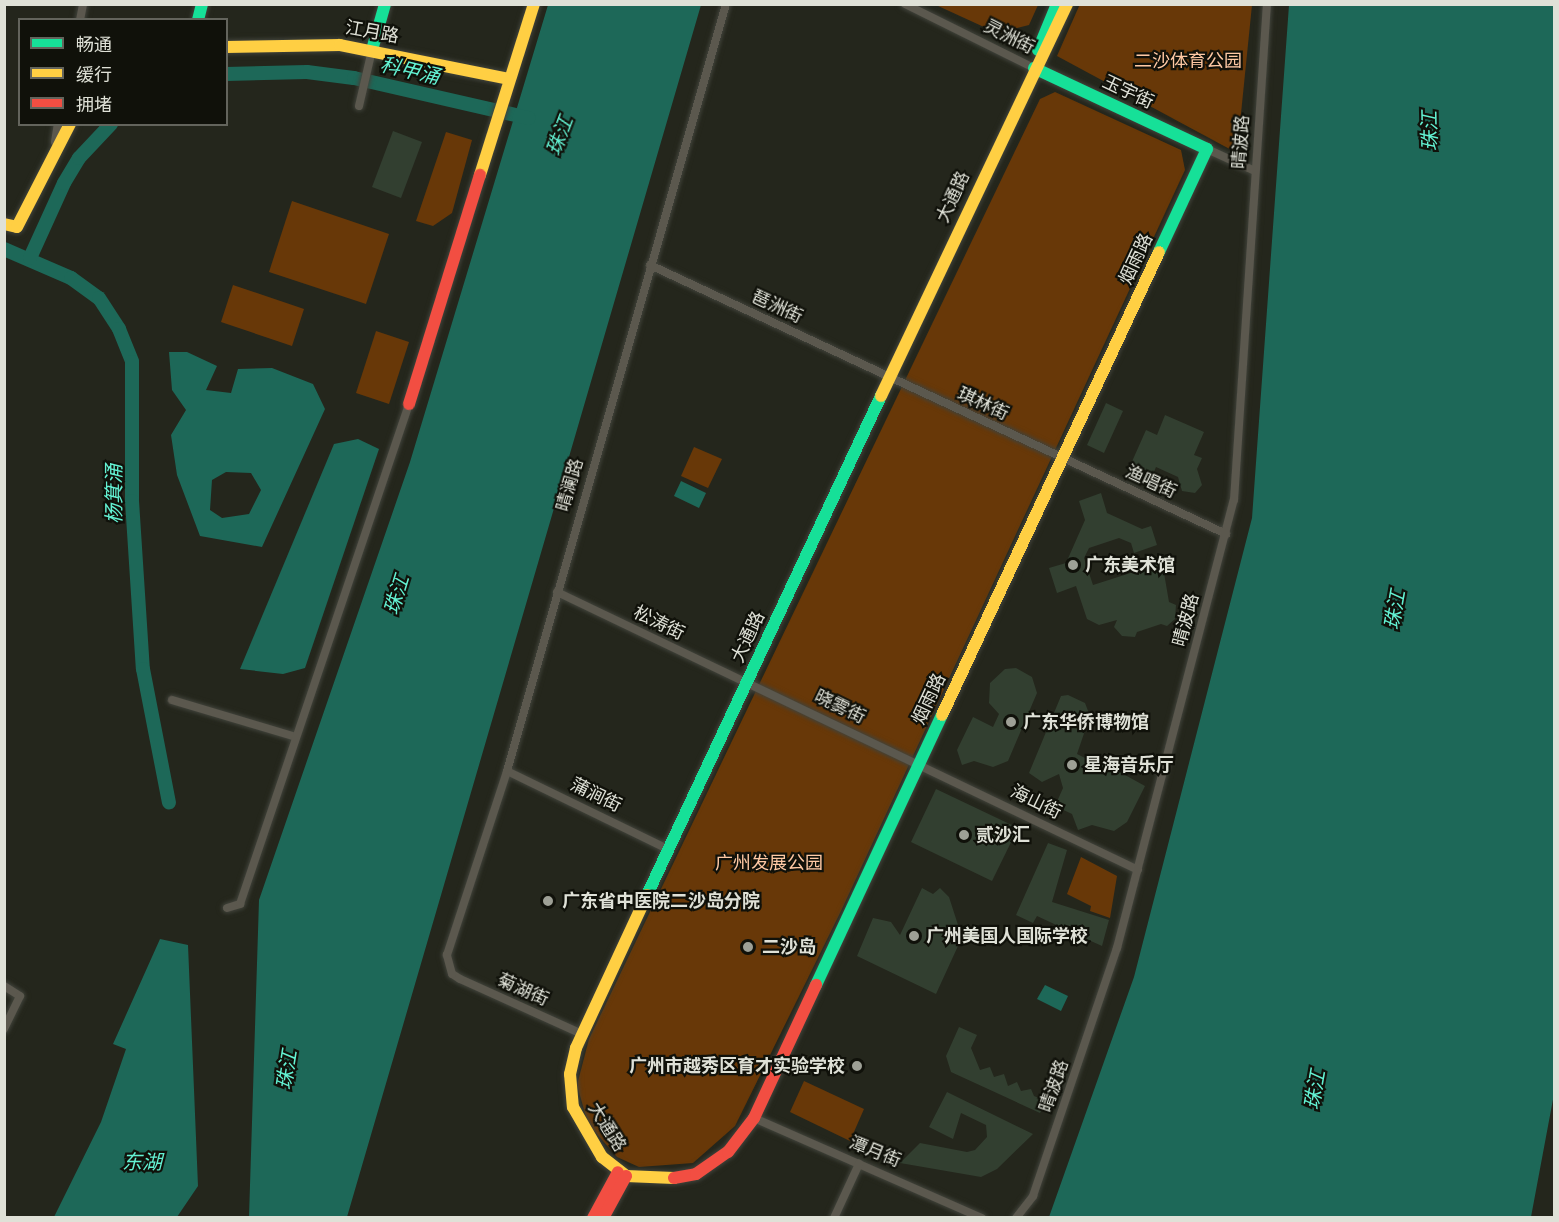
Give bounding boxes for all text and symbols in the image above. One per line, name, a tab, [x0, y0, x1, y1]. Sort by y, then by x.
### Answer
street label: 灵洲街	[980, 15, 1038, 59]
street label: 江月路	[344, 17, 400, 47]
legend	[18, 18, 228, 126]
text: 畅通	[76, 34, 112, 55]
park label: 二沙体育公园	[1134, 50, 1242, 72]
water label: 科甲涌	[378, 53, 442, 89]
text: 缓行	[76, 64, 112, 85]
street label: 玉宇街	[1099, 71, 1157, 113]
text: 拥堵	[76, 94, 112, 115]
water label: 珠江	[1418, 111, 1442, 151]
water label: 珠江	[542, 113, 578, 159]
street label: 晴波路	[1228, 114, 1254, 170]
street label: 大通路	[932, 168, 974, 226]
street label: 烟雨路	[1115, 230, 1157, 288]
street label: 琶洲街	[748, 286, 806, 328]
street label: 琪林街	[954, 383, 1012, 425]
street label: 晴澜路	[552, 456, 588, 514]
street label: 渔唱街	[1122, 461, 1180, 503]
water label: 杨箕涌	[102, 464, 126, 524]
place label: 广东美术馆	[1085, 554, 1175, 576]
marker: 广东美术馆	[1066, 558, 1080, 572]
water label: 珠江	[380, 572, 414, 618]
water label: 珠江	[1380, 588, 1410, 632]
street label: 晴波路	[1169, 591, 1203, 649]
street label: 松涛街	[630, 601, 688, 645]
street label: 大通路	[727, 608, 769, 666]
street label: 烟雨路	[908, 670, 950, 728]
street label: 晓雾街	[811, 685, 869, 729]
place label: 广东华侨博物馆	[1023, 711, 1149, 733]
marker: 广东华侨博物馆	[1004, 715, 1018, 729]
place label: 星海音乐厅	[1084, 754, 1174, 776]
marker: 星海音乐厅	[1065, 758, 1079, 772]
street label: 蒲涧街	[567, 773, 625, 817]
street label: 海山街	[1007, 780, 1065, 824]
place label: 贰沙汇	[976, 824, 1030, 846]
marker: 贰沙汇	[957, 828, 971, 842]
park label: 广州发展公园	[715, 852, 823, 874]
place label: 广东省中医院二沙岛分院	[562, 890, 760, 912]
marker: 广东省中医院二沙岛分院	[539, 892, 557, 910]
place label: 广州美国人国际学校	[926, 925, 1088, 947]
marker: 广州美国人国际学校	[907, 929, 921, 943]
place label: 二沙岛	[762, 936, 816, 958]
marker: 二沙岛	[739, 938, 757, 956]
street label: 菊湖街	[494, 969, 552, 1011]
water label: 珠江	[272, 1048, 302, 1092]
place label: 广州市越秀区育才实验学校	[629, 1055, 845, 1077]
street label: 晴波路	[1035, 1057, 1073, 1115]
marker: 广州市越秀区育才实验学校	[850, 1059, 864, 1073]
water label: 珠江	[1300, 1068, 1330, 1112]
street label: 大通路	[584, 1098, 630, 1156]
street label: 潭月街	[846, 1132, 904, 1172]
water label: 东湖	[122, 1150, 162, 1174]

